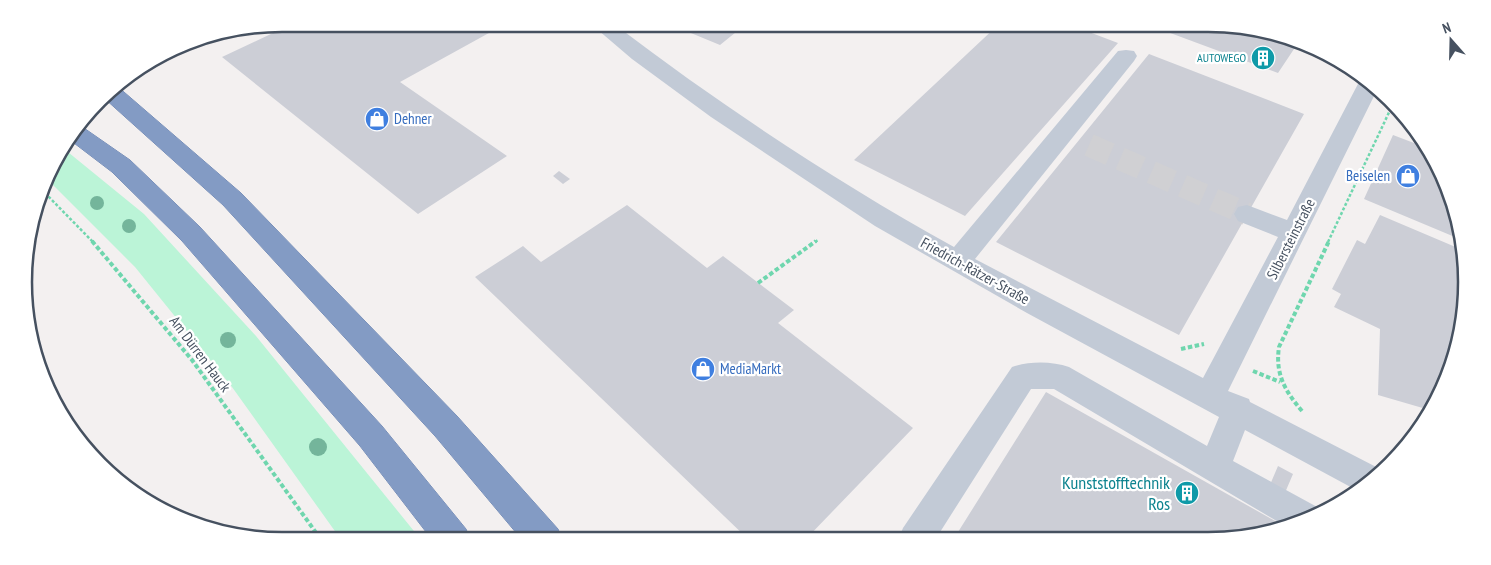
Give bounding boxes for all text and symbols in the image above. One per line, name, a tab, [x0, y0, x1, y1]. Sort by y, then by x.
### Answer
north arrow	[1426, 15, 1476, 65]
text: N	[1440, 18, 1453, 38]
building icon: AUTOWEGO	[1250, 45, 1276, 71]
place label: AUTOWEGO	[1197, 50, 1246, 65]
shop icon: Dehner	[364, 106, 390, 132]
place label: Dehner	[394, 109, 432, 128]
shop icon: Beiselen	[1395, 163, 1421, 189]
place label: Beiselen	[1346, 166, 1390, 185]
street label: Silbersteinstraße	[1262, 195, 1319, 282]
street label: Friedrich-Rätzer-Straße	[918, 233, 1033, 308]
street label: Am Dürren Hauck	[166, 312, 235, 396]
shop icon: MediaMarkt	[690, 356, 716, 382]
place label: MediaMarkt	[720, 359, 781, 378]
place label: Kunststofftechnik Ros	[1062, 471, 1170, 515]
building icon: Kunststofftechnik Ros	[1174, 480, 1200, 506]

